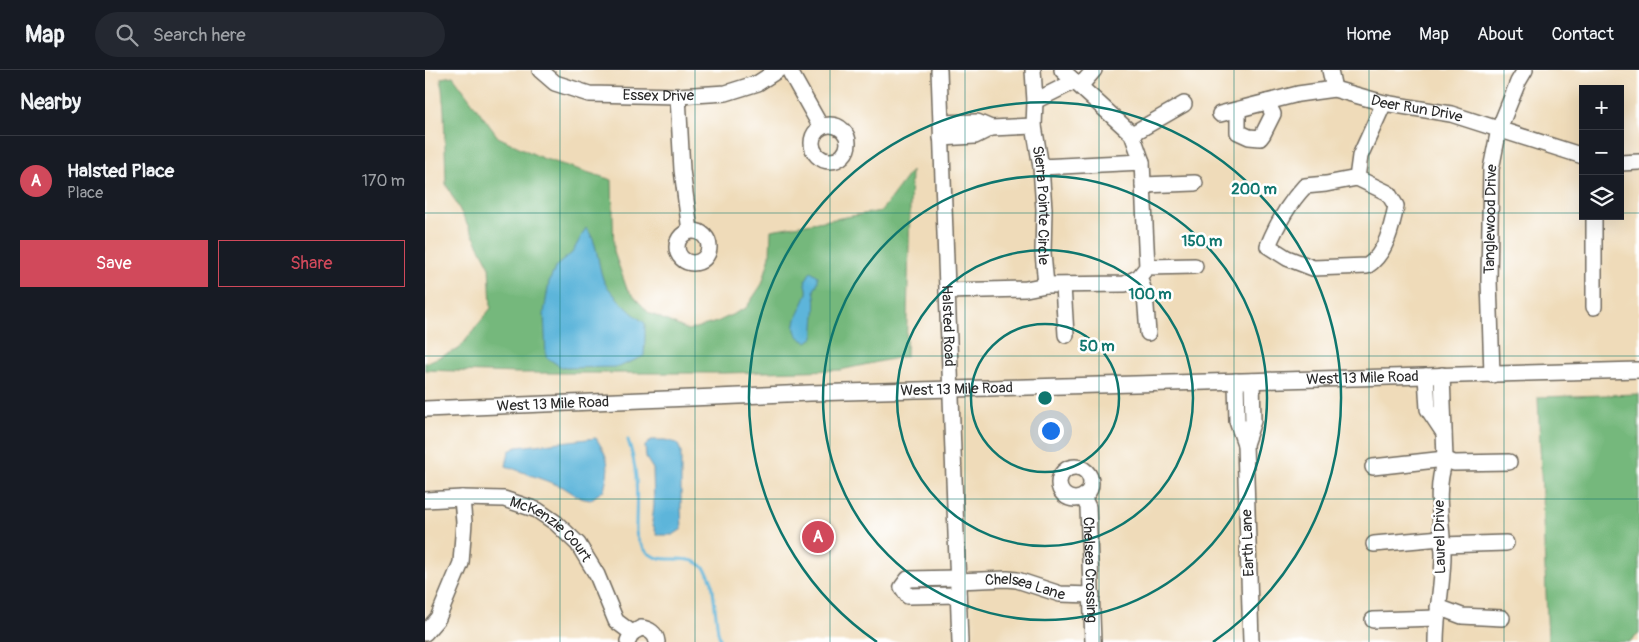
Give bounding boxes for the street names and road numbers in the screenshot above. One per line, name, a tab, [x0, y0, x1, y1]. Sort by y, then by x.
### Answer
street label: Essex Drive	[622, 85, 695, 106]
street label: Deer Run Drive	[1369, 90, 1466, 127]
street label: Sierra Pointe Circle	[1028, 144, 1054, 266]
street label: Tanglewood Drive	[1480, 162, 1501, 274]
street label: Halsted Road	[937, 285, 959, 367]
street label: West 13 Mile Road	[1306, 367, 1419, 389]
street label: West 13 Mile Road	[900, 378, 1013, 400]
street label: West 13 Mile Road	[496, 392, 610, 416]
street label: McKenzie Court	[507, 492, 597, 566]
street label: Laurel Drive	[1430, 499, 1450, 574]
street label: Earth Lane	[1237, 508, 1259, 577]
street label: Chelsea Crossing	[1079, 516, 1102, 623]
street label: Chelsea Lane	[984, 569, 1066, 604]

